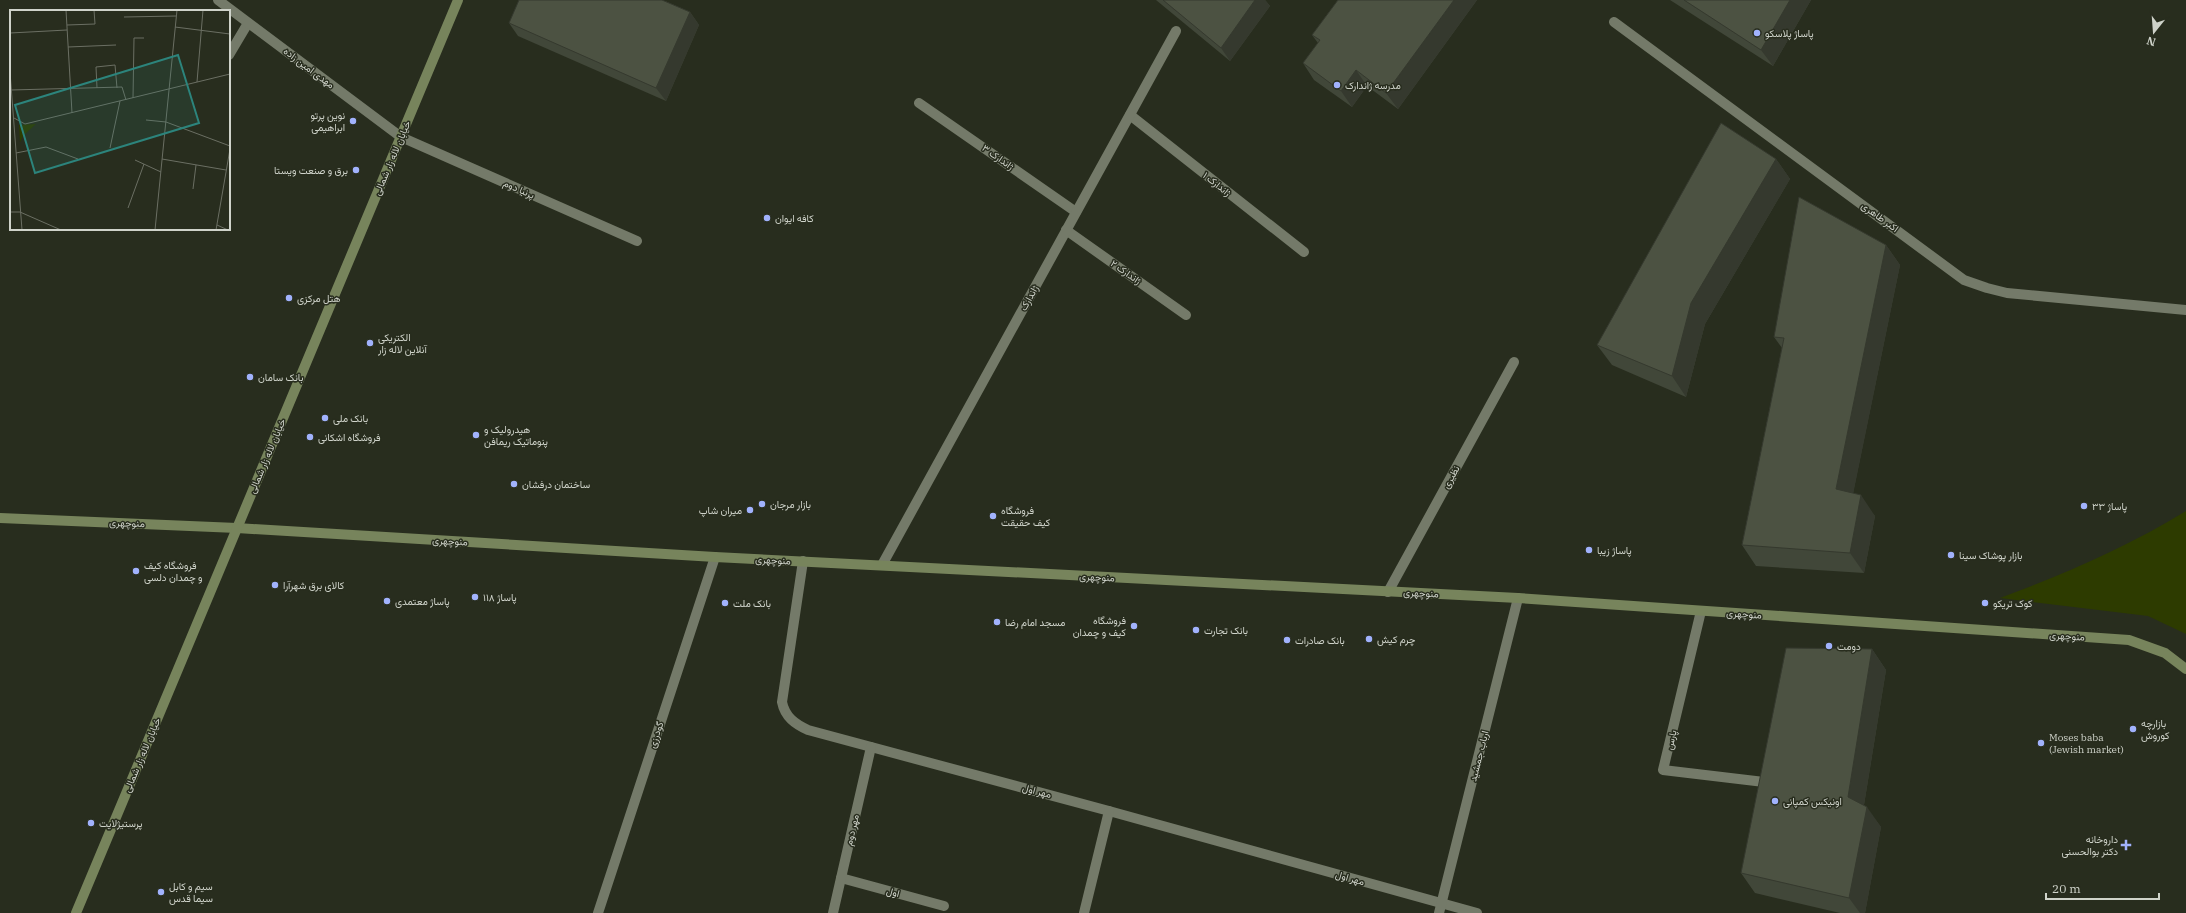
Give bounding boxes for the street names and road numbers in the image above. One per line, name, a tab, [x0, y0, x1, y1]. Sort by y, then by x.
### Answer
street label: مهدی امین زاده	[281, 45, 337, 91]
street label: خیابان لاله زار شمالی	[370, 118, 414, 197]
street label: ژاندارک ۳	[980, 141, 1017, 173]
street label: ژاندارک ۱	[1200, 169, 1234, 199]
street label: پرنیا دوم	[501, 176, 537, 203]
street label: اکبر طاهری	[1859, 199, 1901, 235]
street label: ژاندارک ۲	[1108, 257, 1144, 288]
street label: ژاندارک	[1017, 282, 1042, 313]
street label: خیابان لاله زار شمالی	[245, 416, 289, 495]
street label: نظیری	[1439, 463, 1463, 491]
street label: منوچهری	[109, 516, 145, 531]
street label: منوچهری	[432, 534, 468, 549]
street label: منوچهری	[755, 553, 791, 568]
street label: منوچهری	[1079, 570, 1115, 585]
street label: منوچهری	[1403, 586, 1439, 601]
street label: منوچهری	[1726, 606, 1762, 623]
street label: منوچهری	[2049, 628, 2085, 645]
street label: خیابان لاله زار شمالی	[120, 715, 164, 794]
street label: گودرزی	[646, 719, 667, 750]
street label: ارباب جمشید	[1466, 729, 1492, 783]
street label: پارس	[1662, 729, 1681, 752]
street label: مهر اول	[1021, 781, 1053, 801]
street label: مهر دوم	[842, 813, 862, 847]
street label: مهر اول	[1334, 868, 1366, 888]
street label: اول	[885, 884, 901, 900]

